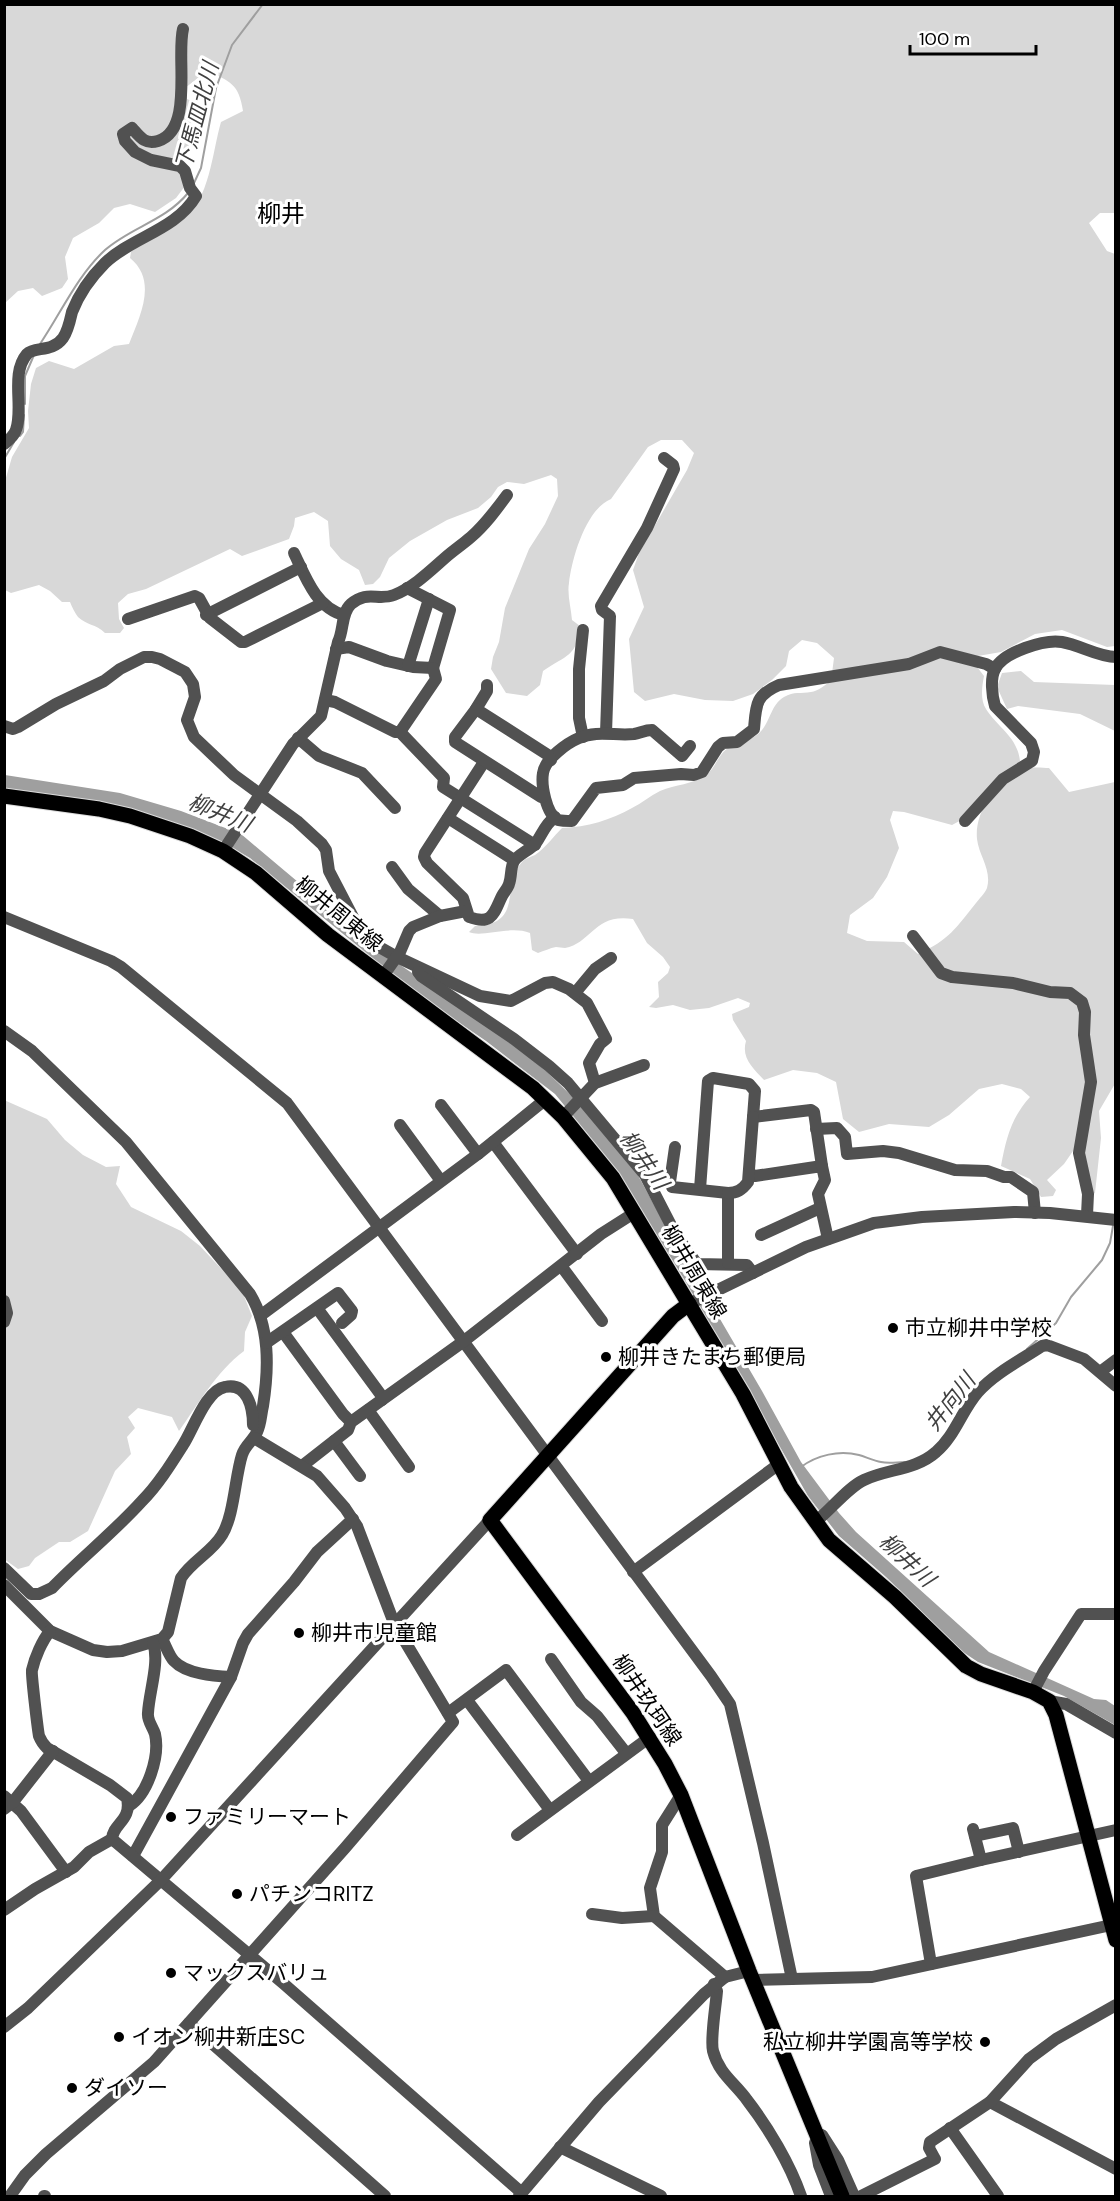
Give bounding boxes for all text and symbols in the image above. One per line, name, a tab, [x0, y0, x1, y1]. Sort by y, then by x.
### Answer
scale bar	[910, 18, 1036, 56]
text: 100 m	[919, 27, 970, 51]
water label: 下馬皿北川	[169, 57, 226, 173]
district label: 柳井	[257, 198, 305, 229]
water label: 柳井川	[184, 787, 258, 840]
street label: 柳井周東線	[289, 870, 389, 958]
water label: 柳井川	[613, 1125, 676, 1197]
street label: 柳井周東線	[655, 1220, 733, 1324]
place label: 市立柳井中学校	[905, 1314, 1052, 1342]
marker: 市立柳井中学校	[886, 1321, 900, 1335]
place label: 柳井きたまち郵便局	[618, 1343, 806, 1371]
marker: 柳井きたまち郵便局	[599, 1350, 613, 1364]
water label: 井向川	[918, 1365, 983, 1437]
water label: 柳井川	[873, 1527, 942, 1594]
place label: 柳井市児童館	[311, 1619, 437, 1647]
marker: 柳井市児童館	[292, 1626, 306, 1640]
street label: 柳井玖珂線	[606, 1649, 688, 1751]
place label: ファミリーマート	[183, 1803, 351, 1831]
marker: ファミリーマート	[164, 1810, 178, 1824]
place label: パチンコRITZ	[249, 1880, 374, 1908]
marker: パチンコRITZ	[230, 1887, 244, 1901]
place label: マックスバリュ	[183, 1959, 329, 1987]
marker: マックスバリュ	[164, 1966, 178, 1980]
place label: イオン柳井新庄SC	[131, 2023, 305, 2051]
place label: 私立柳井学園高等学校	[763, 2028, 973, 2056]
marker: イオン柳井新庄SC	[112, 2030, 126, 2044]
marker: 私立柳井学園高等学校	[978, 2035, 992, 2049]
place label: ダイソー	[84, 2074, 168, 2102]
marker: ダイソー	[65, 2081, 79, 2095]

